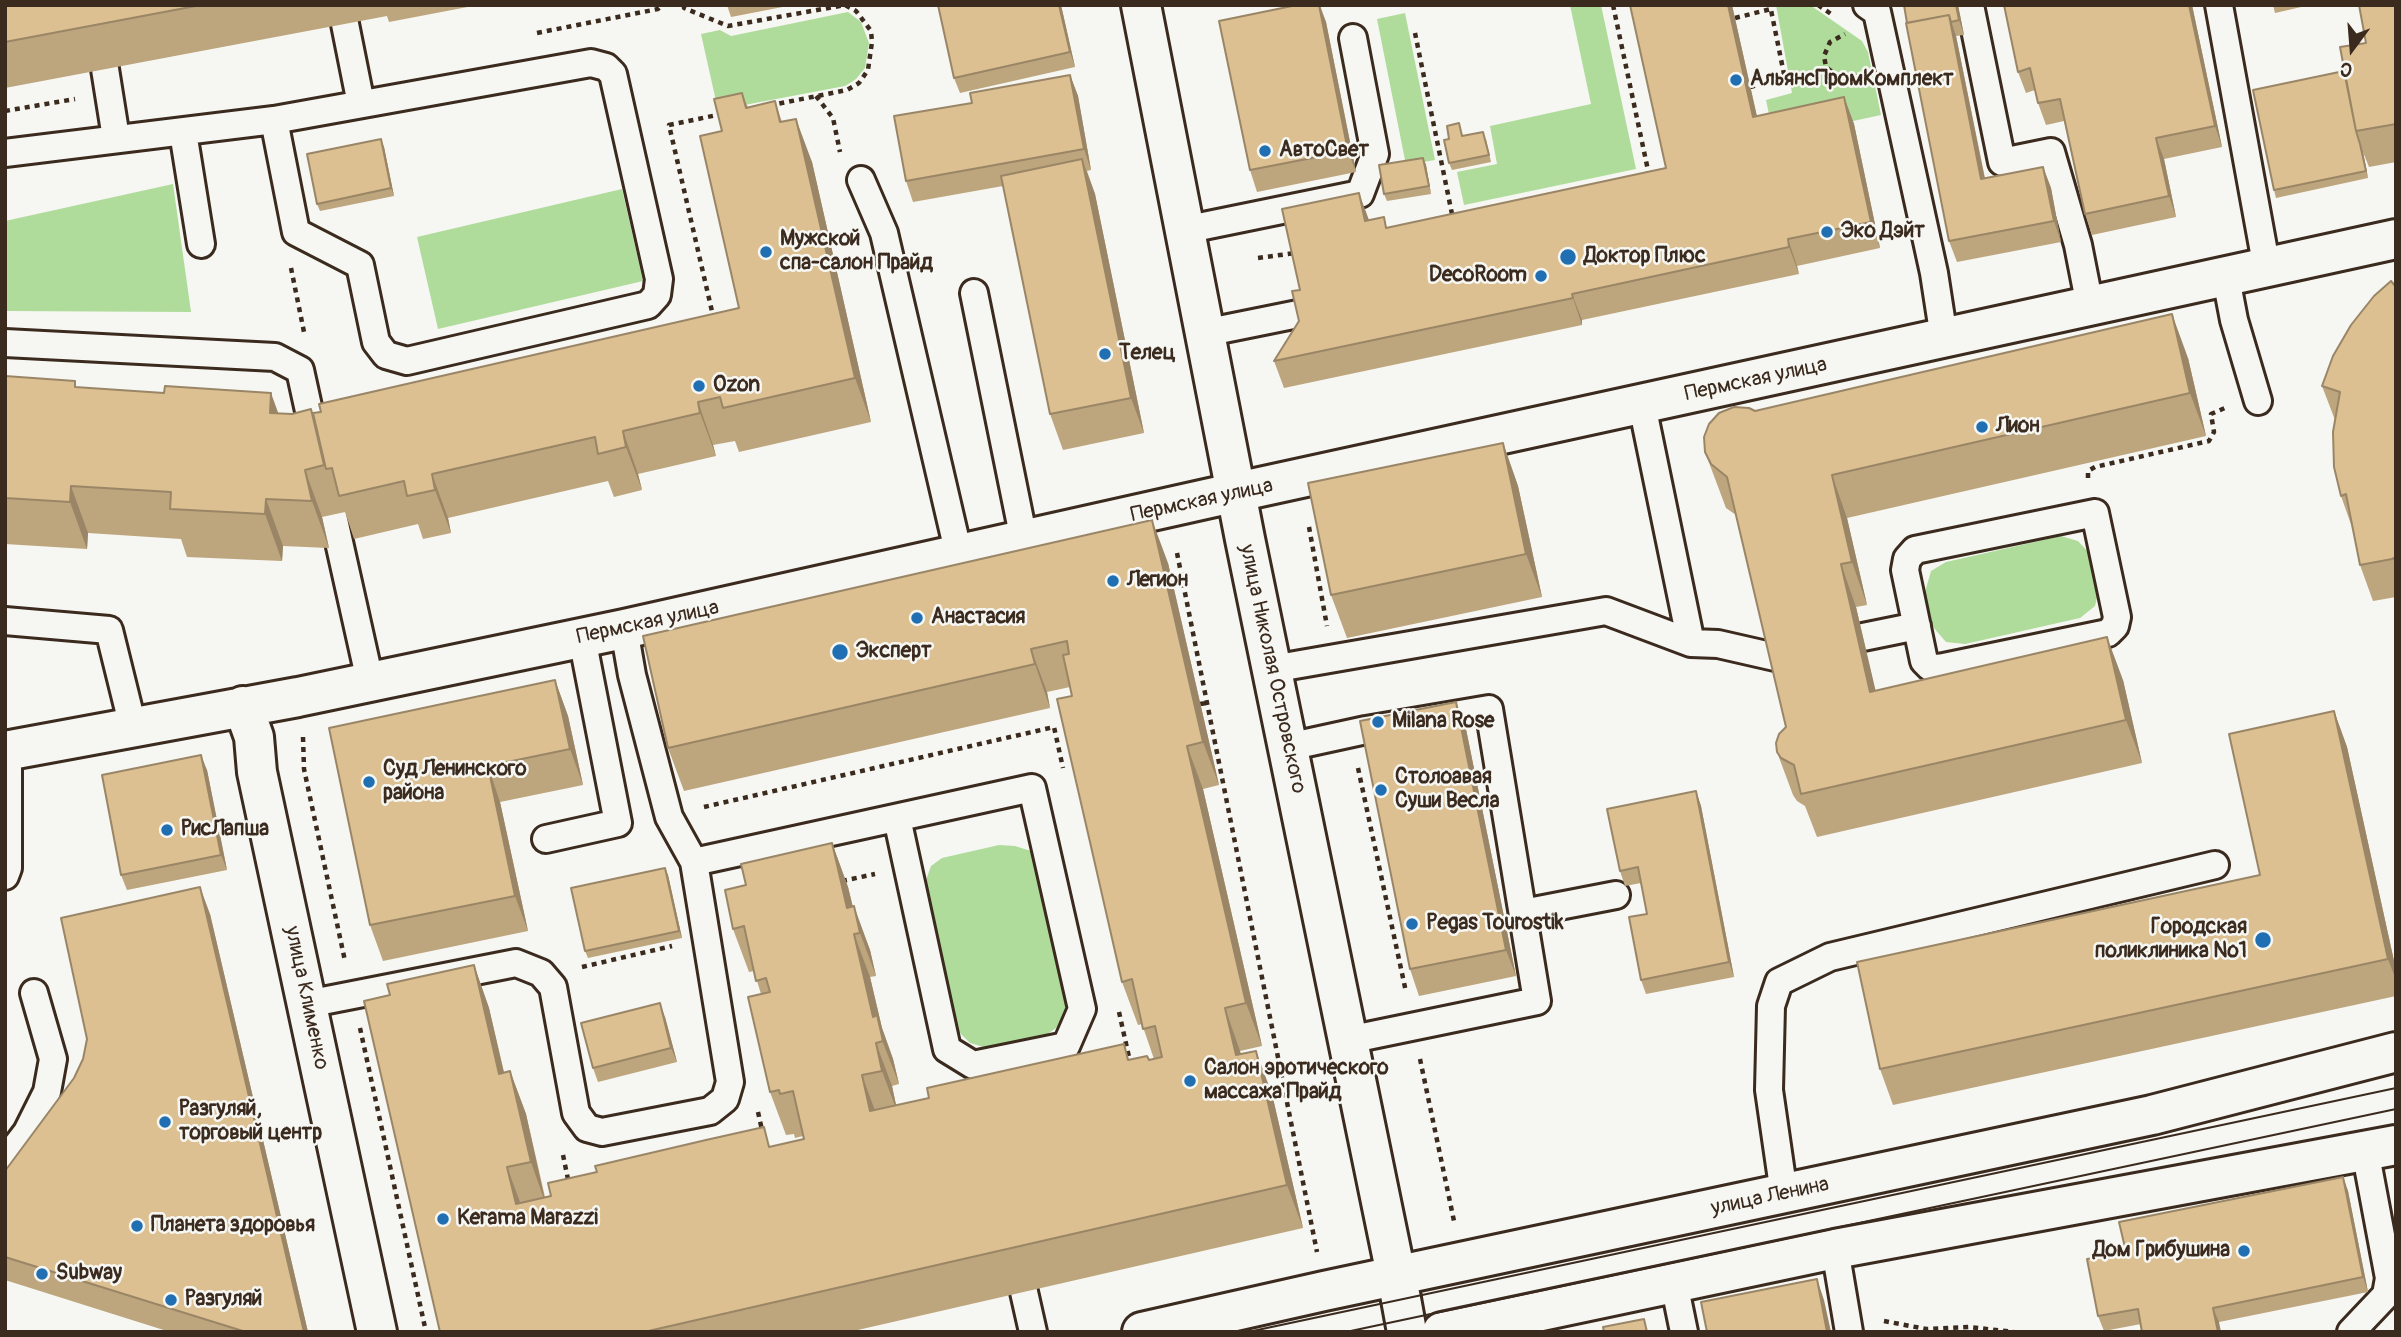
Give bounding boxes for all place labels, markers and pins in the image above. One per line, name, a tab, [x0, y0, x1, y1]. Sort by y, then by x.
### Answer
place label: АльянсПромКомплект	[1750, 67, 1954, 93]
marker: АльянсПромКомплект	[1728, 72, 1744, 88]
place label: АвтоСвет	[1279, 138, 1369, 164]
marker: АвтоСвет	[1257, 143, 1273, 159]
place label: Эко Дэйт	[1841, 219, 1925, 245]
marker: Эко Дэйт	[1819, 224, 1835, 240]
place label: Мужской спа-салон Прайд	[780, 227, 933, 277]
marker: Мужской спа-салон Прайд	[758, 244, 774, 260]
place label: Доктор Плюс	[1584, 244, 1706, 270]
marker: Доктор Плюс	[1558, 247, 1578, 267]
place label: DecoRoom	[1429, 263, 1527, 289]
marker: DecoRoom	[1533, 268, 1549, 284]
place label: Телец	[1119, 341, 1176, 367]
marker: Телец	[1097, 346, 1113, 362]
place label: Ozon	[713, 373, 760, 399]
marker: Ozon	[691, 378, 707, 394]
place label: Лион	[1996, 414, 2040, 440]
marker: Лион	[1974, 419, 1990, 435]
place label: Легион	[1127, 568, 1188, 594]
marker: Легион	[1105, 573, 1121, 589]
place label: Анастасия	[931, 605, 1025, 631]
marker: Анастасия	[909, 610, 925, 626]
place label: Эксперт	[856, 639, 932, 665]
marker: Эксперт	[830, 642, 850, 662]
place label: Milana Rose	[1392, 709, 1494, 735]
marker: Milana Rose	[1370, 714, 1386, 730]
place label: Суд Ленинского района	[383, 757, 527, 807]
place label: Столоавая Суши Весла	[1395, 765, 1499, 815]
marker: Суд Ленинского района	[361, 774, 377, 790]
marker: Столоавая Суши Весла	[1373, 782, 1389, 798]
place label: РисЛапша	[181, 817, 269, 843]
marker: РисЛапша	[159, 822, 175, 838]
place label: Pegas Tourostik	[1426, 911, 1563, 937]
place label: Городская поликлиника №1	[2095, 915, 2247, 965]
marker: Pegas Tourostik	[1404, 916, 1420, 932]
marker: Городская поликлиника №1	[2253, 930, 2273, 950]
place label: Салон эротического массажа Прайд	[1204, 1056, 1389, 1106]
marker: Салон эротического массажа Прайд	[1182, 1073, 1198, 1089]
place label: Разгуляй, торговый центр	[179, 1097, 322, 1147]
marker: Разгуляй, торговый центр	[157, 1114, 173, 1130]
place label: Kerama Marazzi	[457, 1206, 598, 1232]
marker: Kerama Marazzi	[435, 1211, 451, 1227]
place label: Планета здоровья	[151, 1213, 315, 1239]
marker: Планета здоровья	[129, 1218, 145, 1234]
place label: Дом Грибушина	[2093, 1238, 2230, 1264]
marker: Дом Грибушина	[2236, 1243, 2252, 1259]
place label: Subway	[56, 1261, 122, 1287]
marker: Subway	[34, 1266, 50, 1282]
place label: Разгуляй	[185, 1287, 262, 1313]
marker: Разгуляй	[163, 1292, 179, 1308]

